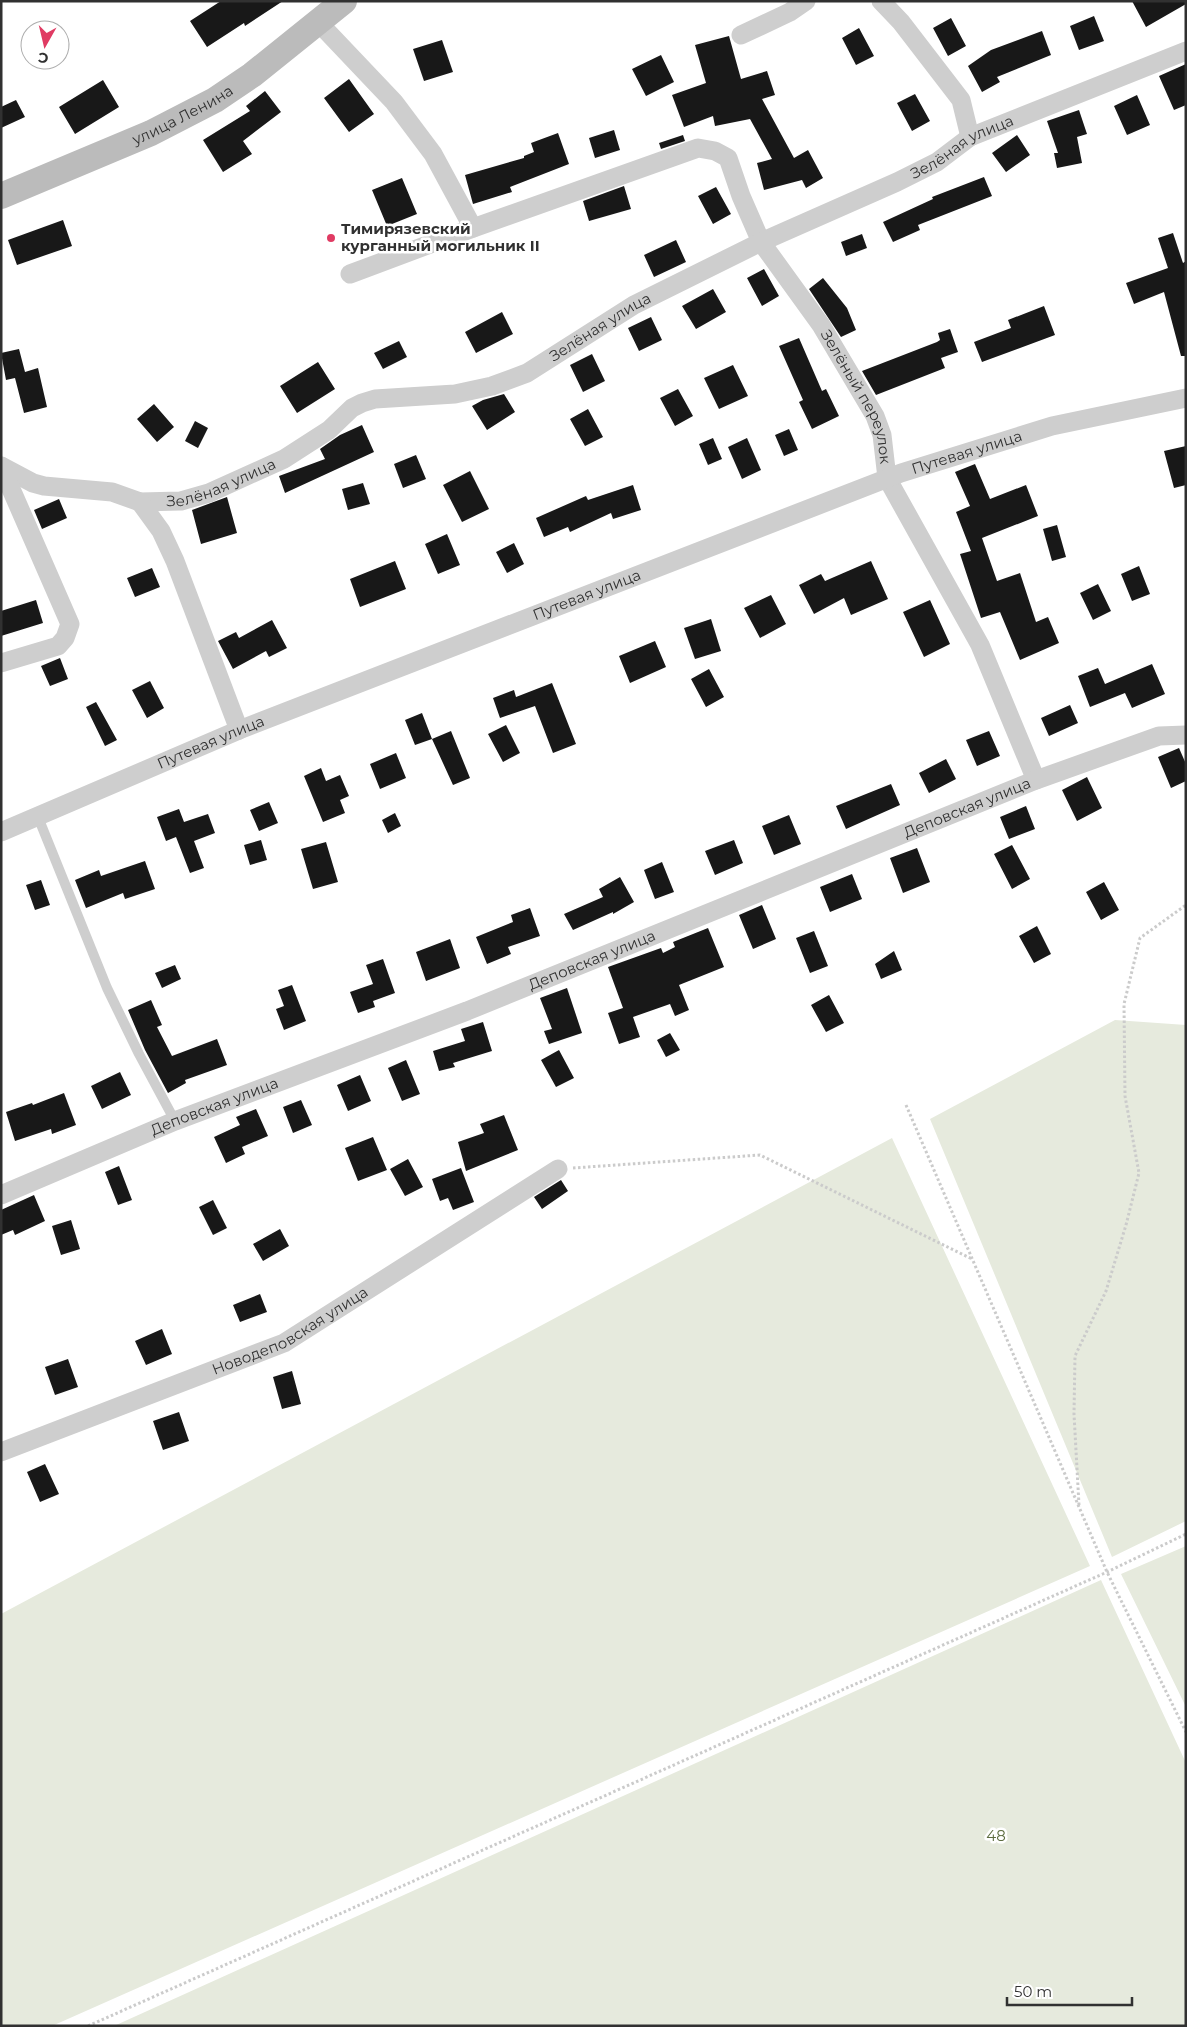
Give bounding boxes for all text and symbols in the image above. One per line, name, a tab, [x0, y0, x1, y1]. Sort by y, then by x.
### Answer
north arrow	[20, 20, 70, 70]
text: С	[37, 48, 49, 67]
street label: улица Ленина	[128, 81, 237, 149]
street label: Зелёная улица	[907, 111, 1016, 183]
place label: Тимирязевский курганный могильник II	[341, 219, 540, 255]
marker: Тимирязевский курганный могильник II	[325, 232, 337, 244]
street label: Зелёная улица	[546, 288, 654, 365]
street label: Зелёный переулок	[817, 326, 895, 465]
street label: Путевая улица	[909, 426, 1024, 478]
street label: Зелёная улица	[166, 454, 278, 510]
street label: Путевая улица	[530, 565, 643, 624]
street label: Путевая улица	[154, 711, 267, 773]
street label: Деповская улица	[901, 773, 1033, 842]
street label: Деповская улица	[525, 926, 658, 994]
street label: Деповская улица	[147, 1073, 281, 1139]
street label: Новодеповская улица	[209, 1282, 371, 1379]
park label: 48	[986, 1826, 1006, 1845]
scale bar	[1007, 1974, 1132, 2006]
text: 50 m	[1014, 1982, 1052, 2001]

